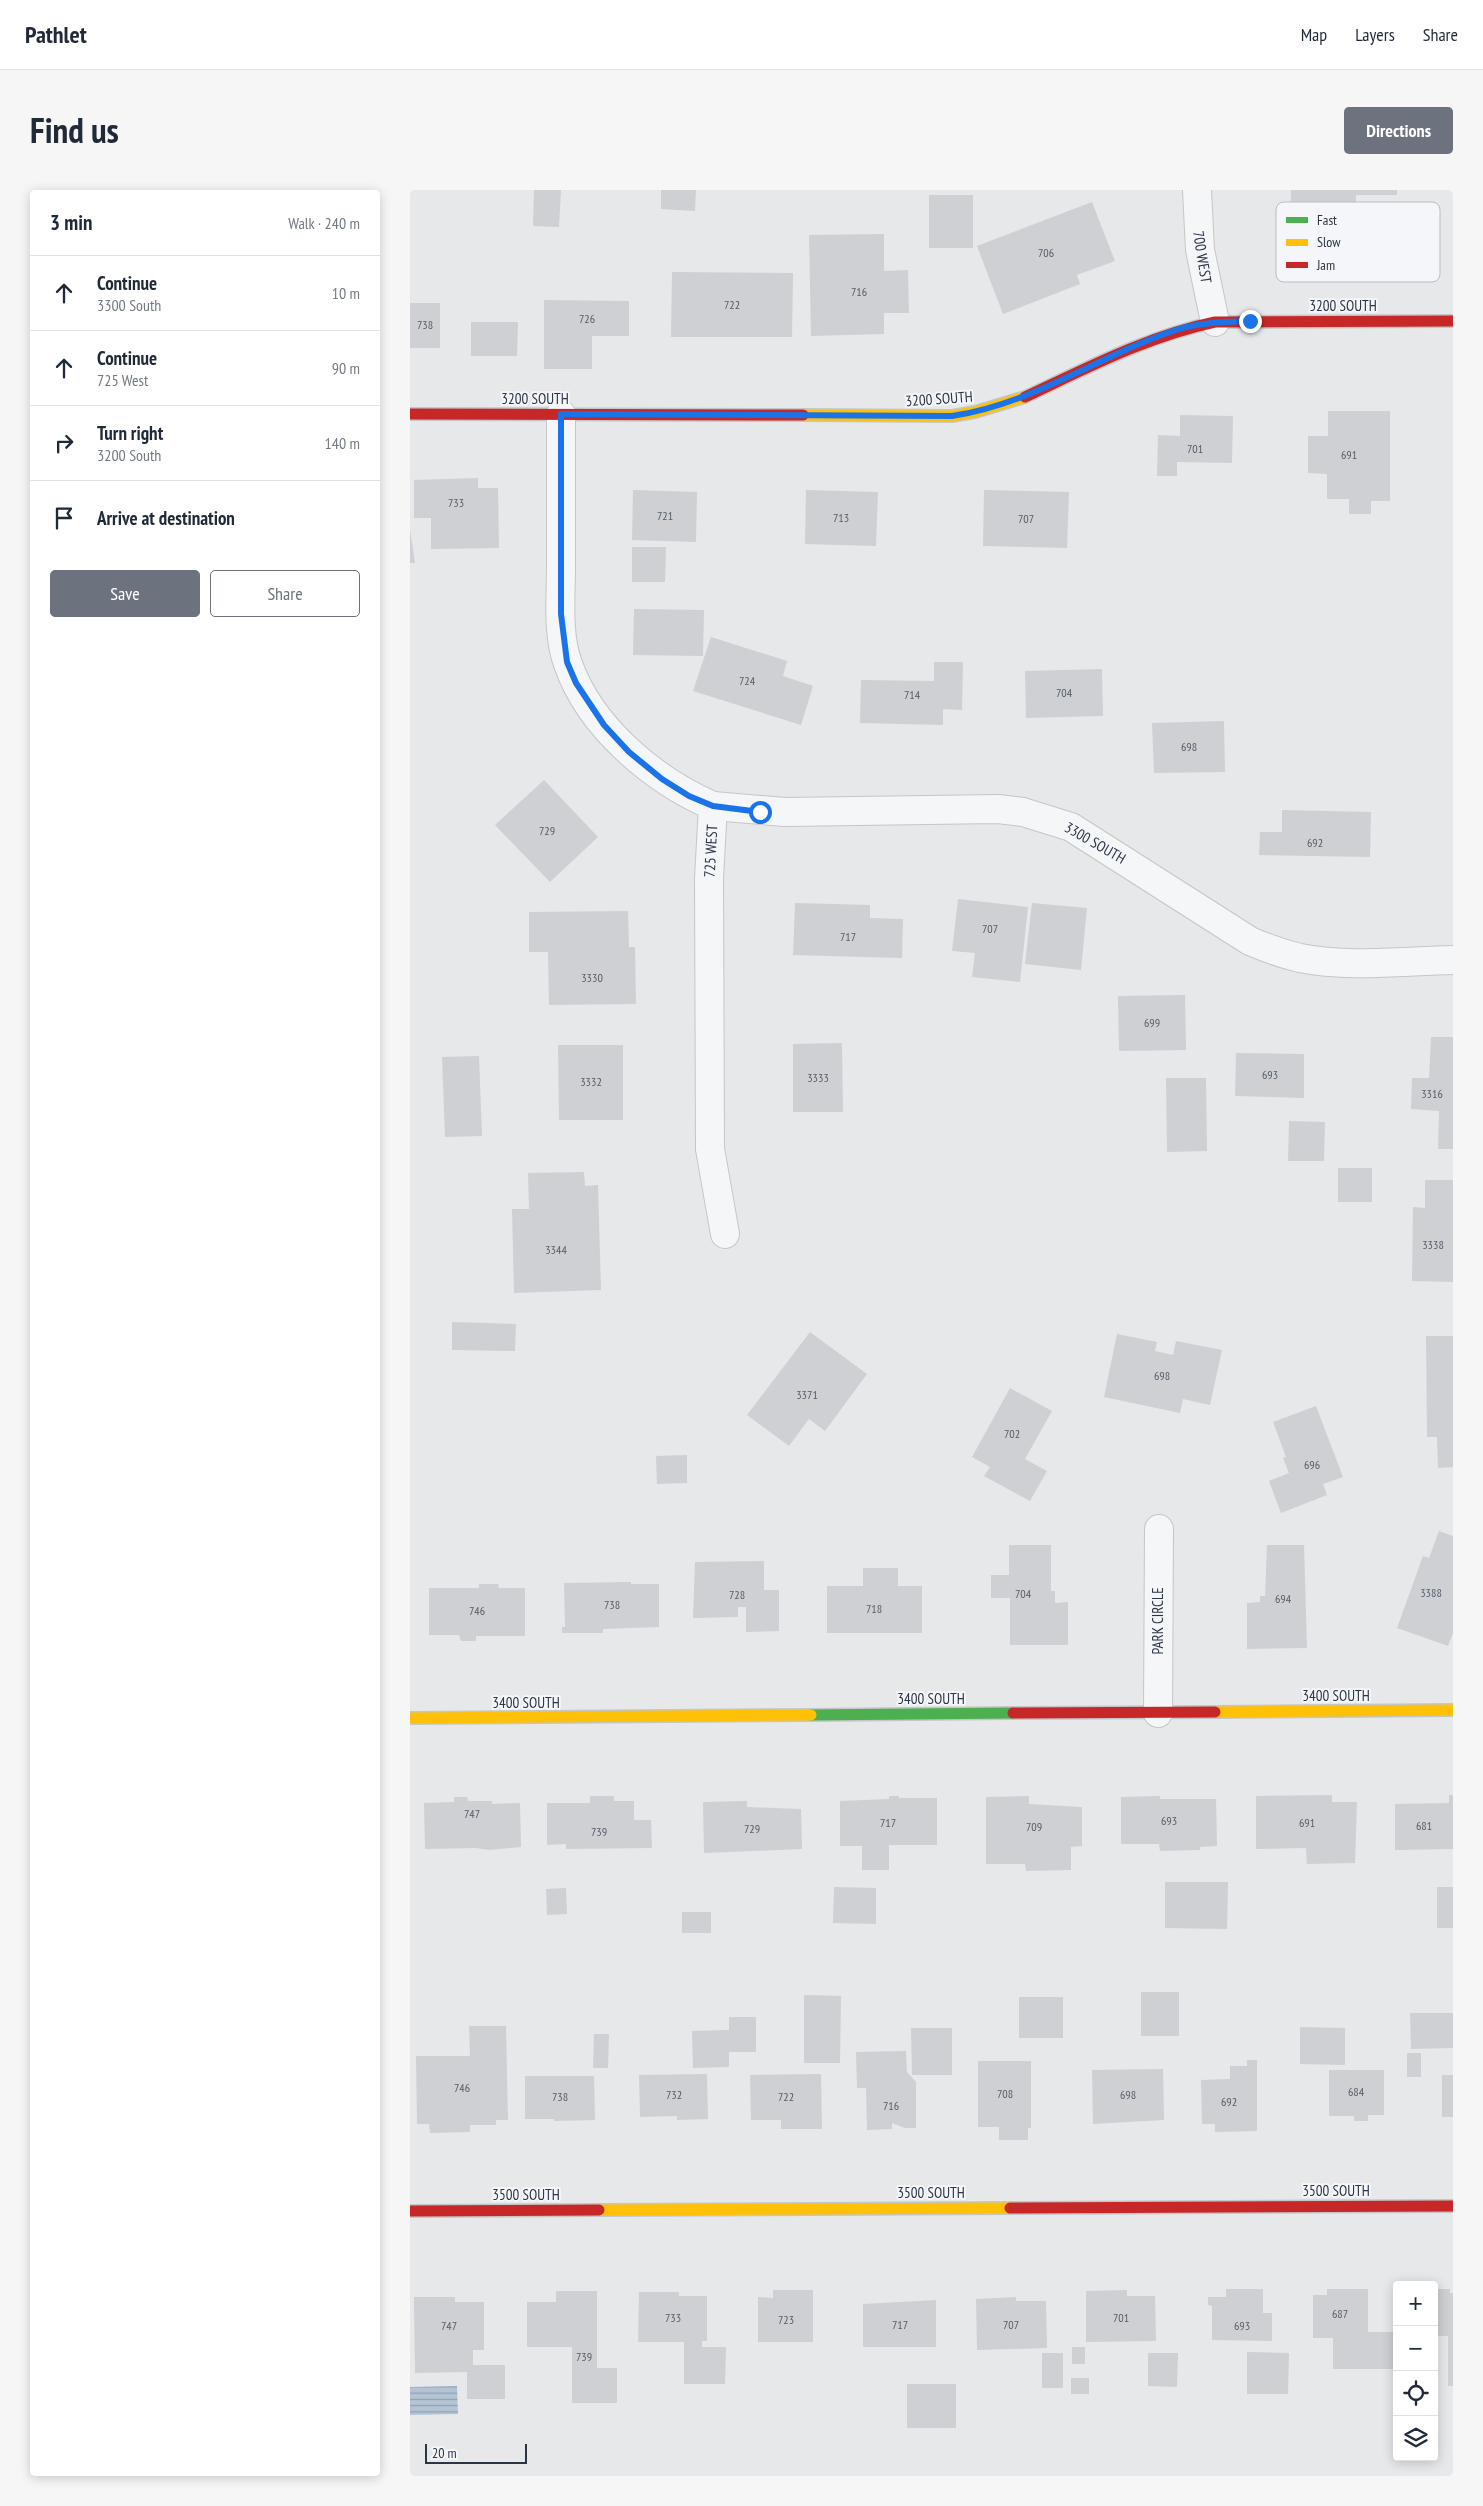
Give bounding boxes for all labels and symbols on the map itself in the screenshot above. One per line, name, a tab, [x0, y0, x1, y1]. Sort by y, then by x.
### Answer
legend	[1276, 202, 1440, 282]
text: Fast	[1317, 211, 1337, 229]
street label: 700 WEST	[1189, 229, 1216, 285]
text: Slow	[1317, 233, 1341, 251]
house number: 706	[1038, 245, 1054, 260]
text: Jam	[1316, 256, 1335, 274]
house number: 716	[851, 284, 867, 299]
street label: 3200 SOUTH	[1309, 296, 1377, 315]
house number: 722	[724, 297, 740, 312]
route end	[1239, 310, 1262, 333]
house number: 726	[579, 311, 595, 326]
house number: 738	[417, 317, 433, 332]
street label: 3200 SOUTH	[905, 387, 973, 410]
street label: 3200 SOUTH	[501, 389, 569, 408]
house number: 701	[1187, 441, 1203, 456]
house number: 691	[1341, 447, 1357, 462]
house number: 733	[448, 495, 464, 510]
house number: 721	[657, 508, 673, 523]
house number: 713	[833, 510, 849, 525]
house number: 707	[1018, 511, 1034, 526]
house number: 724	[739, 673, 756, 688]
house number: 704	[1056, 685, 1073, 700]
house number: 714	[904, 687, 921, 702]
house number: 698	[1181, 739, 1197, 754]
route start	[749, 801, 772, 824]
street label: 3300 SOUTH	[1061, 817, 1129, 868]
house number: 729	[539, 823, 555, 838]
street label: 725 WEST	[700, 824, 721, 878]
house number: 692	[1307, 835, 1323, 850]
house number: 707	[982, 921, 998, 936]
house number: 717	[840, 929, 856, 944]
house number: 3330	[581, 970, 603, 985]
house number: 699	[1144, 1015, 1160, 1030]
house number: 693	[1262, 1067, 1278, 1082]
house number: 3333	[807, 1070, 829, 1085]
house number: 3332	[580, 1074, 602, 1089]
house number: 3316	[1421, 1086, 1443, 1101]
house number: 3338	[1422, 1237, 1444, 1252]
house number: 3344	[545, 1242, 567, 1257]
house number: 698	[1154, 1368, 1170, 1383]
house number: 3371	[796, 1387, 818, 1402]
house number: 702	[1004, 1426, 1020, 1441]
house number: 696	[1304, 1457, 1320, 1472]
house number: 3388	[1420, 1585, 1442, 1600]
house number: 704	[1015, 1586, 1032, 1601]
house number: 728	[729, 1587, 745, 1602]
street label: PARK CIRCLE	[1148, 1587, 1167, 1655]
house number: 694	[1275, 1591, 1292, 1606]
house number: 738	[604, 1597, 620, 1612]
house number: 718	[866, 1601, 882, 1616]
house number: 746	[469, 1603, 485, 1618]
street label: 3400 SOUTH	[1302, 1686, 1370, 1705]
street label: 3400 SOUTH	[897, 1689, 965, 1708]
street label: 3400 SOUTH	[492, 1693, 560, 1712]
house number: 747	[464, 1806, 480, 1821]
house number: 693	[1161, 1813, 1177, 1828]
house number: 717	[880, 1815, 896, 1830]
house number: 691	[1299, 1815, 1315, 1830]
house number: 681	[1416, 1818, 1432, 1833]
house number: 709	[1026, 1819, 1042, 1834]
house number: 729	[744, 1821, 760, 1836]
house number: 739	[591, 1824, 607, 1839]
house number: 746	[454, 2080, 470, 2095]
house number: 684	[1348, 2084, 1365, 2099]
house number: 708	[997, 2086, 1013, 2101]
house number: 732	[666, 2087, 682, 2102]
house number: 698	[1120, 2087, 1136, 2102]
house number: 738	[552, 2089, 568, 2104]
house number: 722	[778, 2089, 794, 2104]
house number: 692	[1221, 2094, 1237, 2109]
house number: 716	[883, 2098, 899, 2113]
street label: 3500 SOUTH	[1302, 2181, 1370, 2200]
street label: 3500 SOUTH	[897, 2183, 965, 2202]
street label: 3500 SOUTH	[492, 2185, 560, 2204]
house number: 687	[1332, 2306, 1348, 2321]
house number: 733	[665, 2310, 681, 2325]
house number: 701	[1113, 2310, 1129, 2325]
house number: 723	[778, 2312, 794, 2327]
house number: 717	[892, 2317, 908, 2332]
house number: 707	[1003, 2317, 1019, 2332]
house number: 747	[441, 2318, 457, 2333]
house number: 693	[1234, 2318, 1250, 2333]
house number: 739	[576, 2349, 592, 2364]
scale bar	[425, 2441, 528, 2464]

